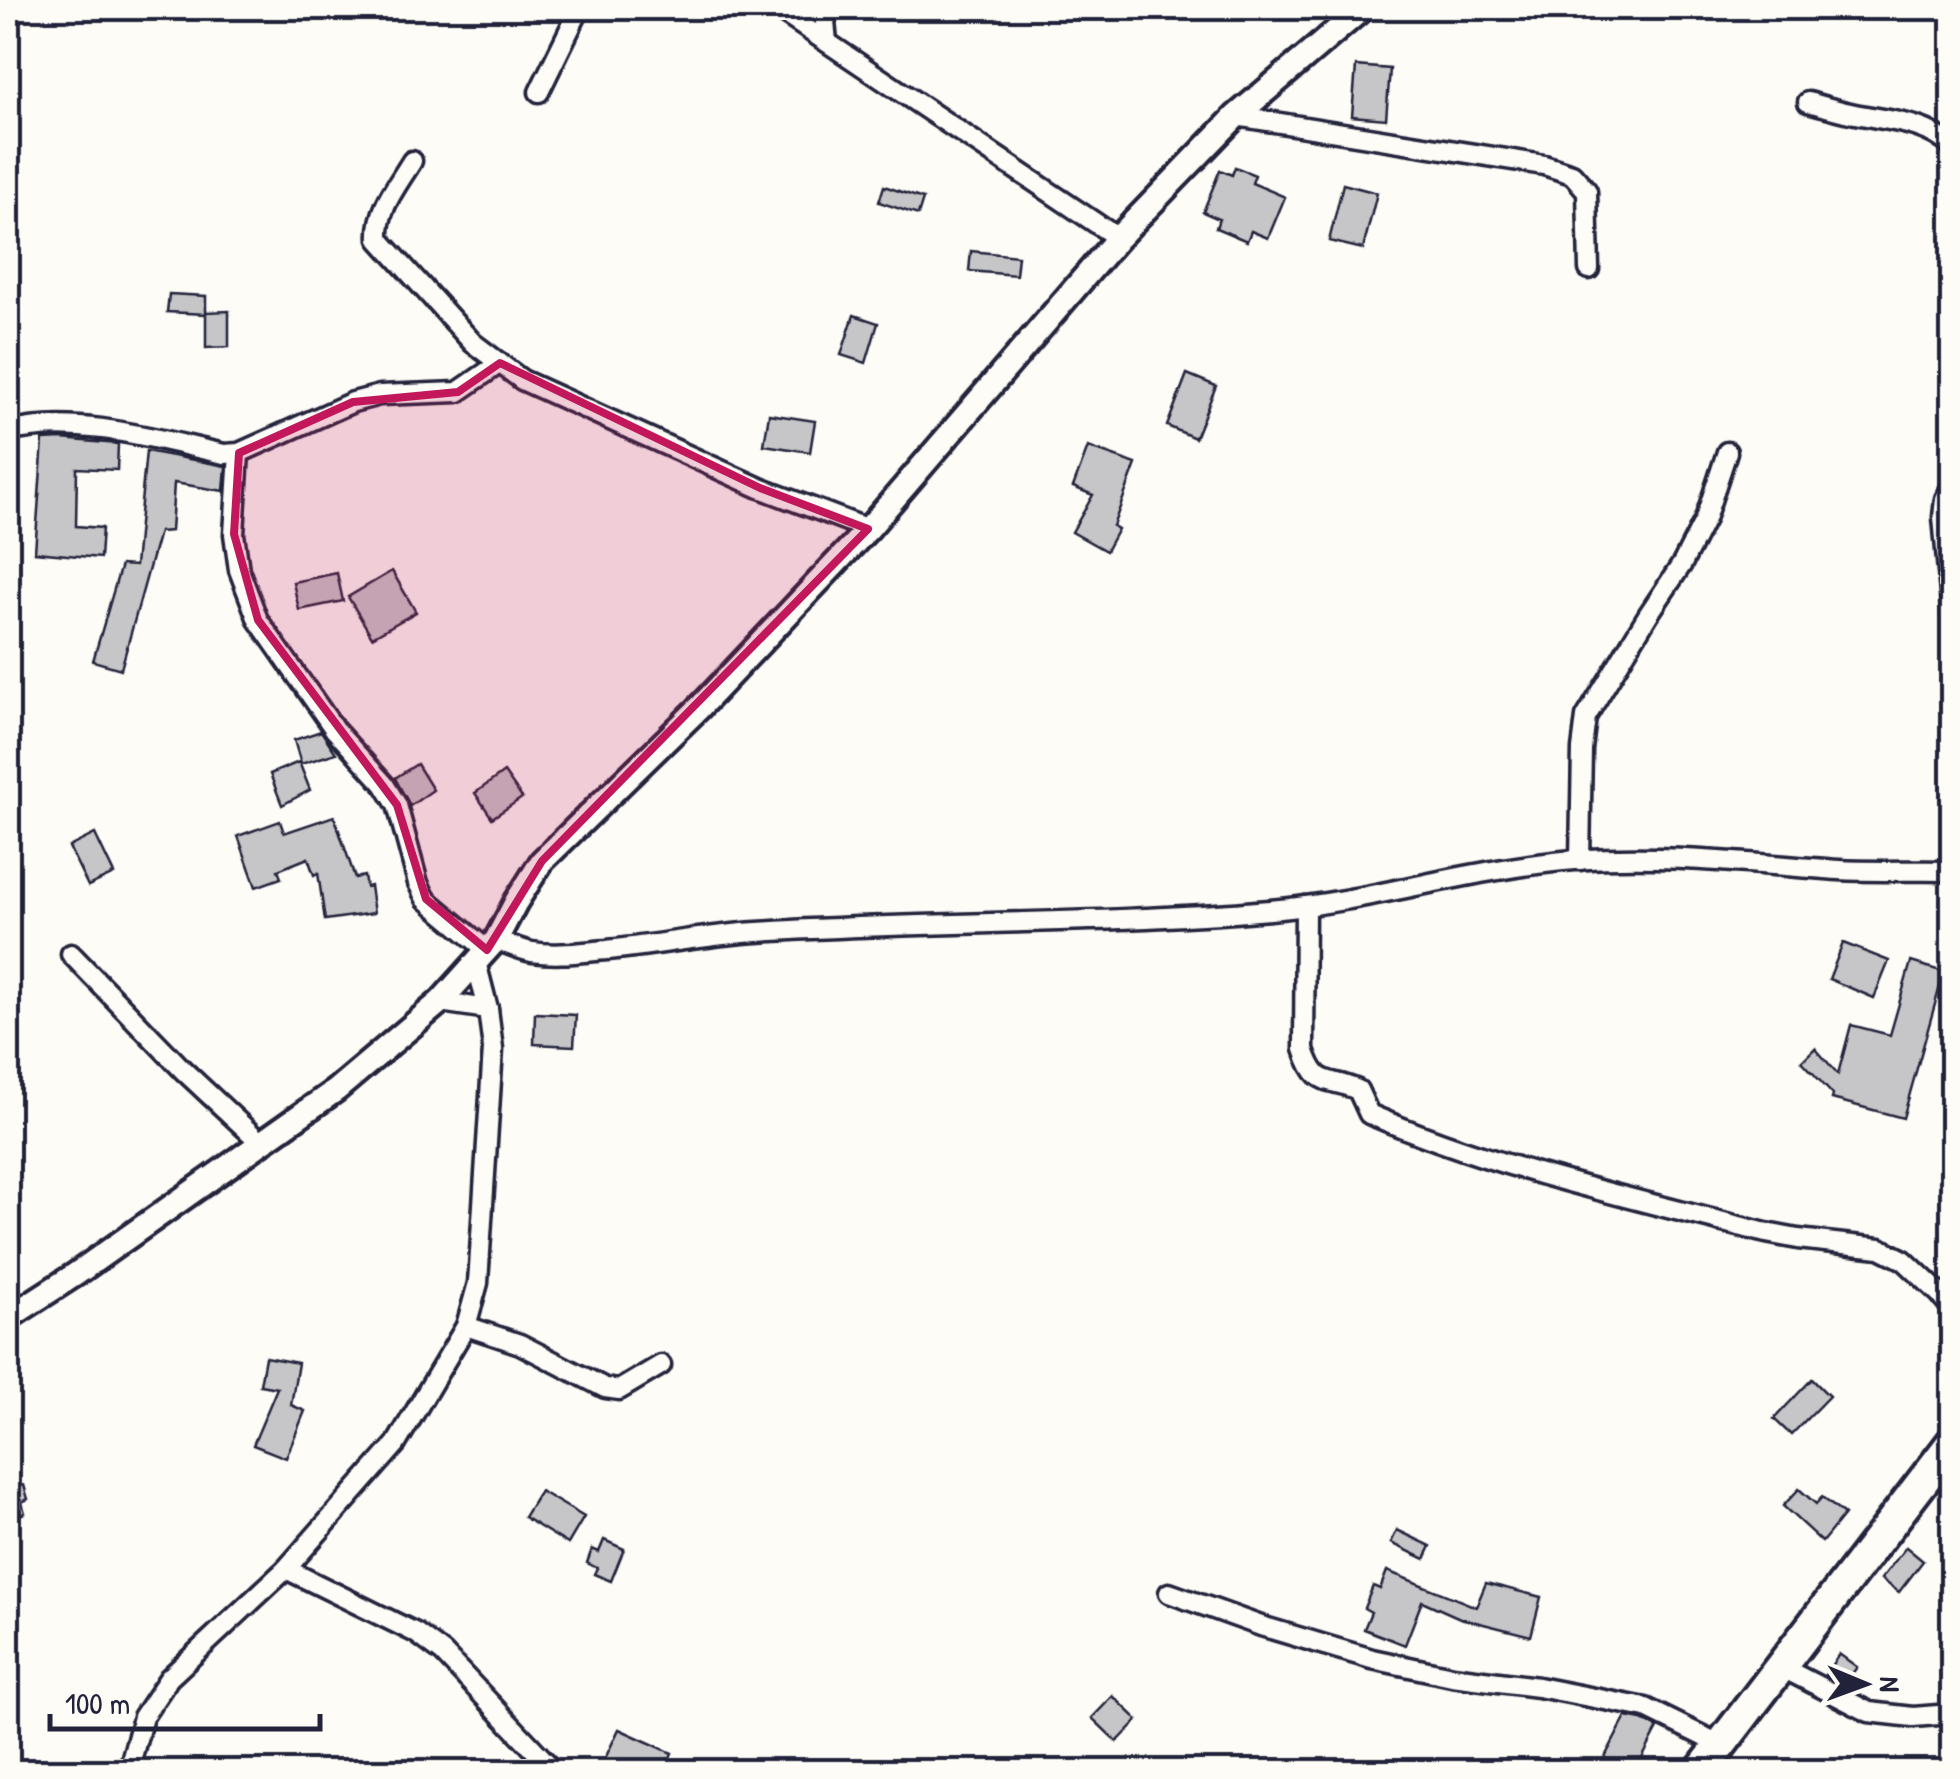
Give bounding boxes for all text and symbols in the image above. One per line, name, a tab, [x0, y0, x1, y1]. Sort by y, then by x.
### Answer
north arrow	[1815, 1634, 1915, 1734]
scale bar	[50, 1669, 320, 1731]
text: N	[1871, 1677, 1909, 1692]
text: 100 m	[65, 1683, 130, 1723]

